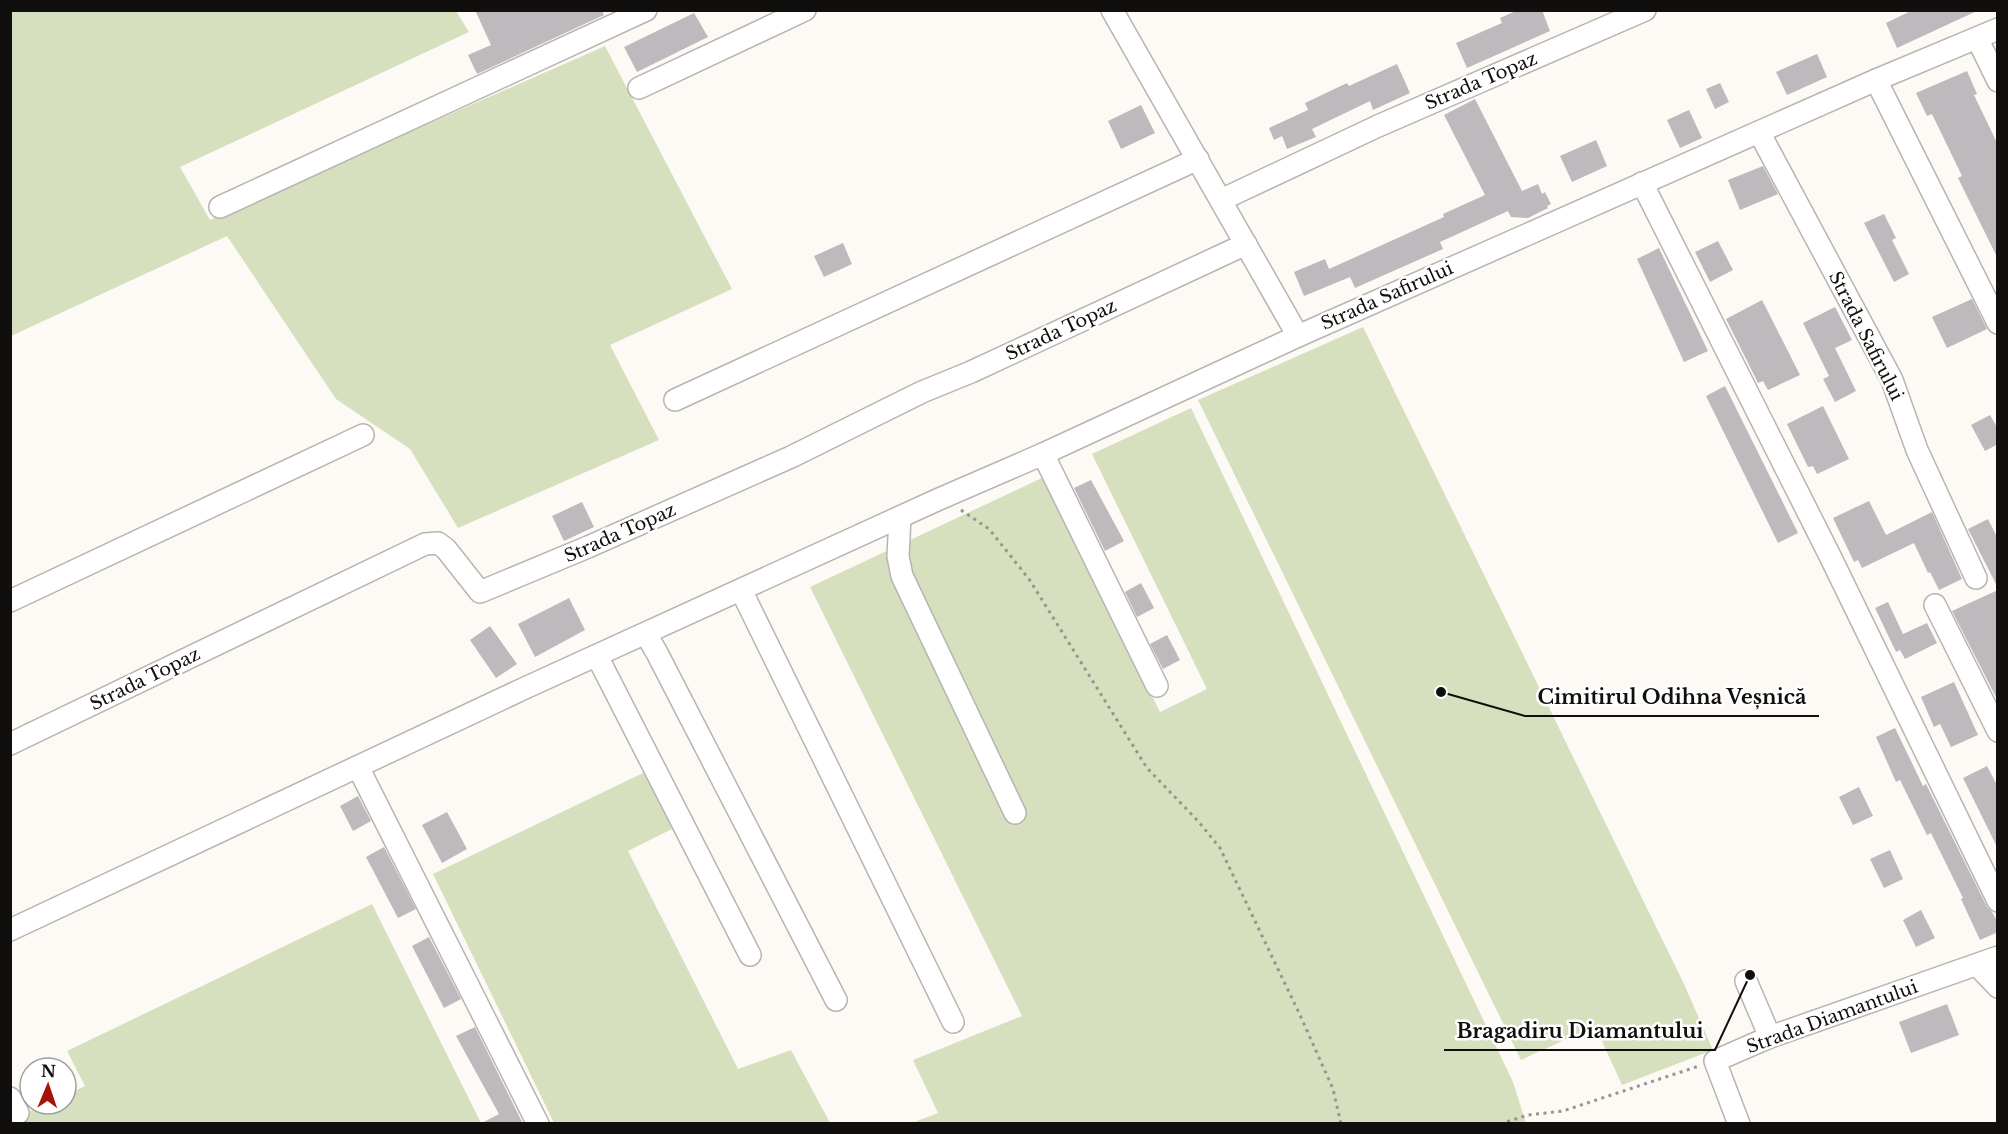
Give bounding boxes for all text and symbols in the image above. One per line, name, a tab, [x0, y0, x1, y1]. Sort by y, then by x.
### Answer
street label: Strada Topaz	[1422, 47, 1540, 115]
street label: Strada Safirului	[1318, 257, 1456, 335]
street label: Strada Safirului	[1824, 268, 1908, 404]
street label: Strada Topaz	[1002, 295, 1120, 365]
street label: Strada Topaz	[561, 499, 679, 567]
street label: Strada Topaz	[86, 643, 204, 715]
callout: Cimitirul Odihna Veșnică	[1525, 678, 1819, 716]
text: Cimitirul Odihna Veșnică	[1537, 685, 1807, 710]
street label: Strada Diamantului	[1743, 976, 1921, 1058]
callout: Bragadiru Diamantului	[1444, 1012, 1715, 1050]
text: Bragadiru Diamantului	[1456, 1019, 1704, 1043]
north arrow	[18, 1056, 78, 1116]
text: N	[41, 1061, 56, 1081]

